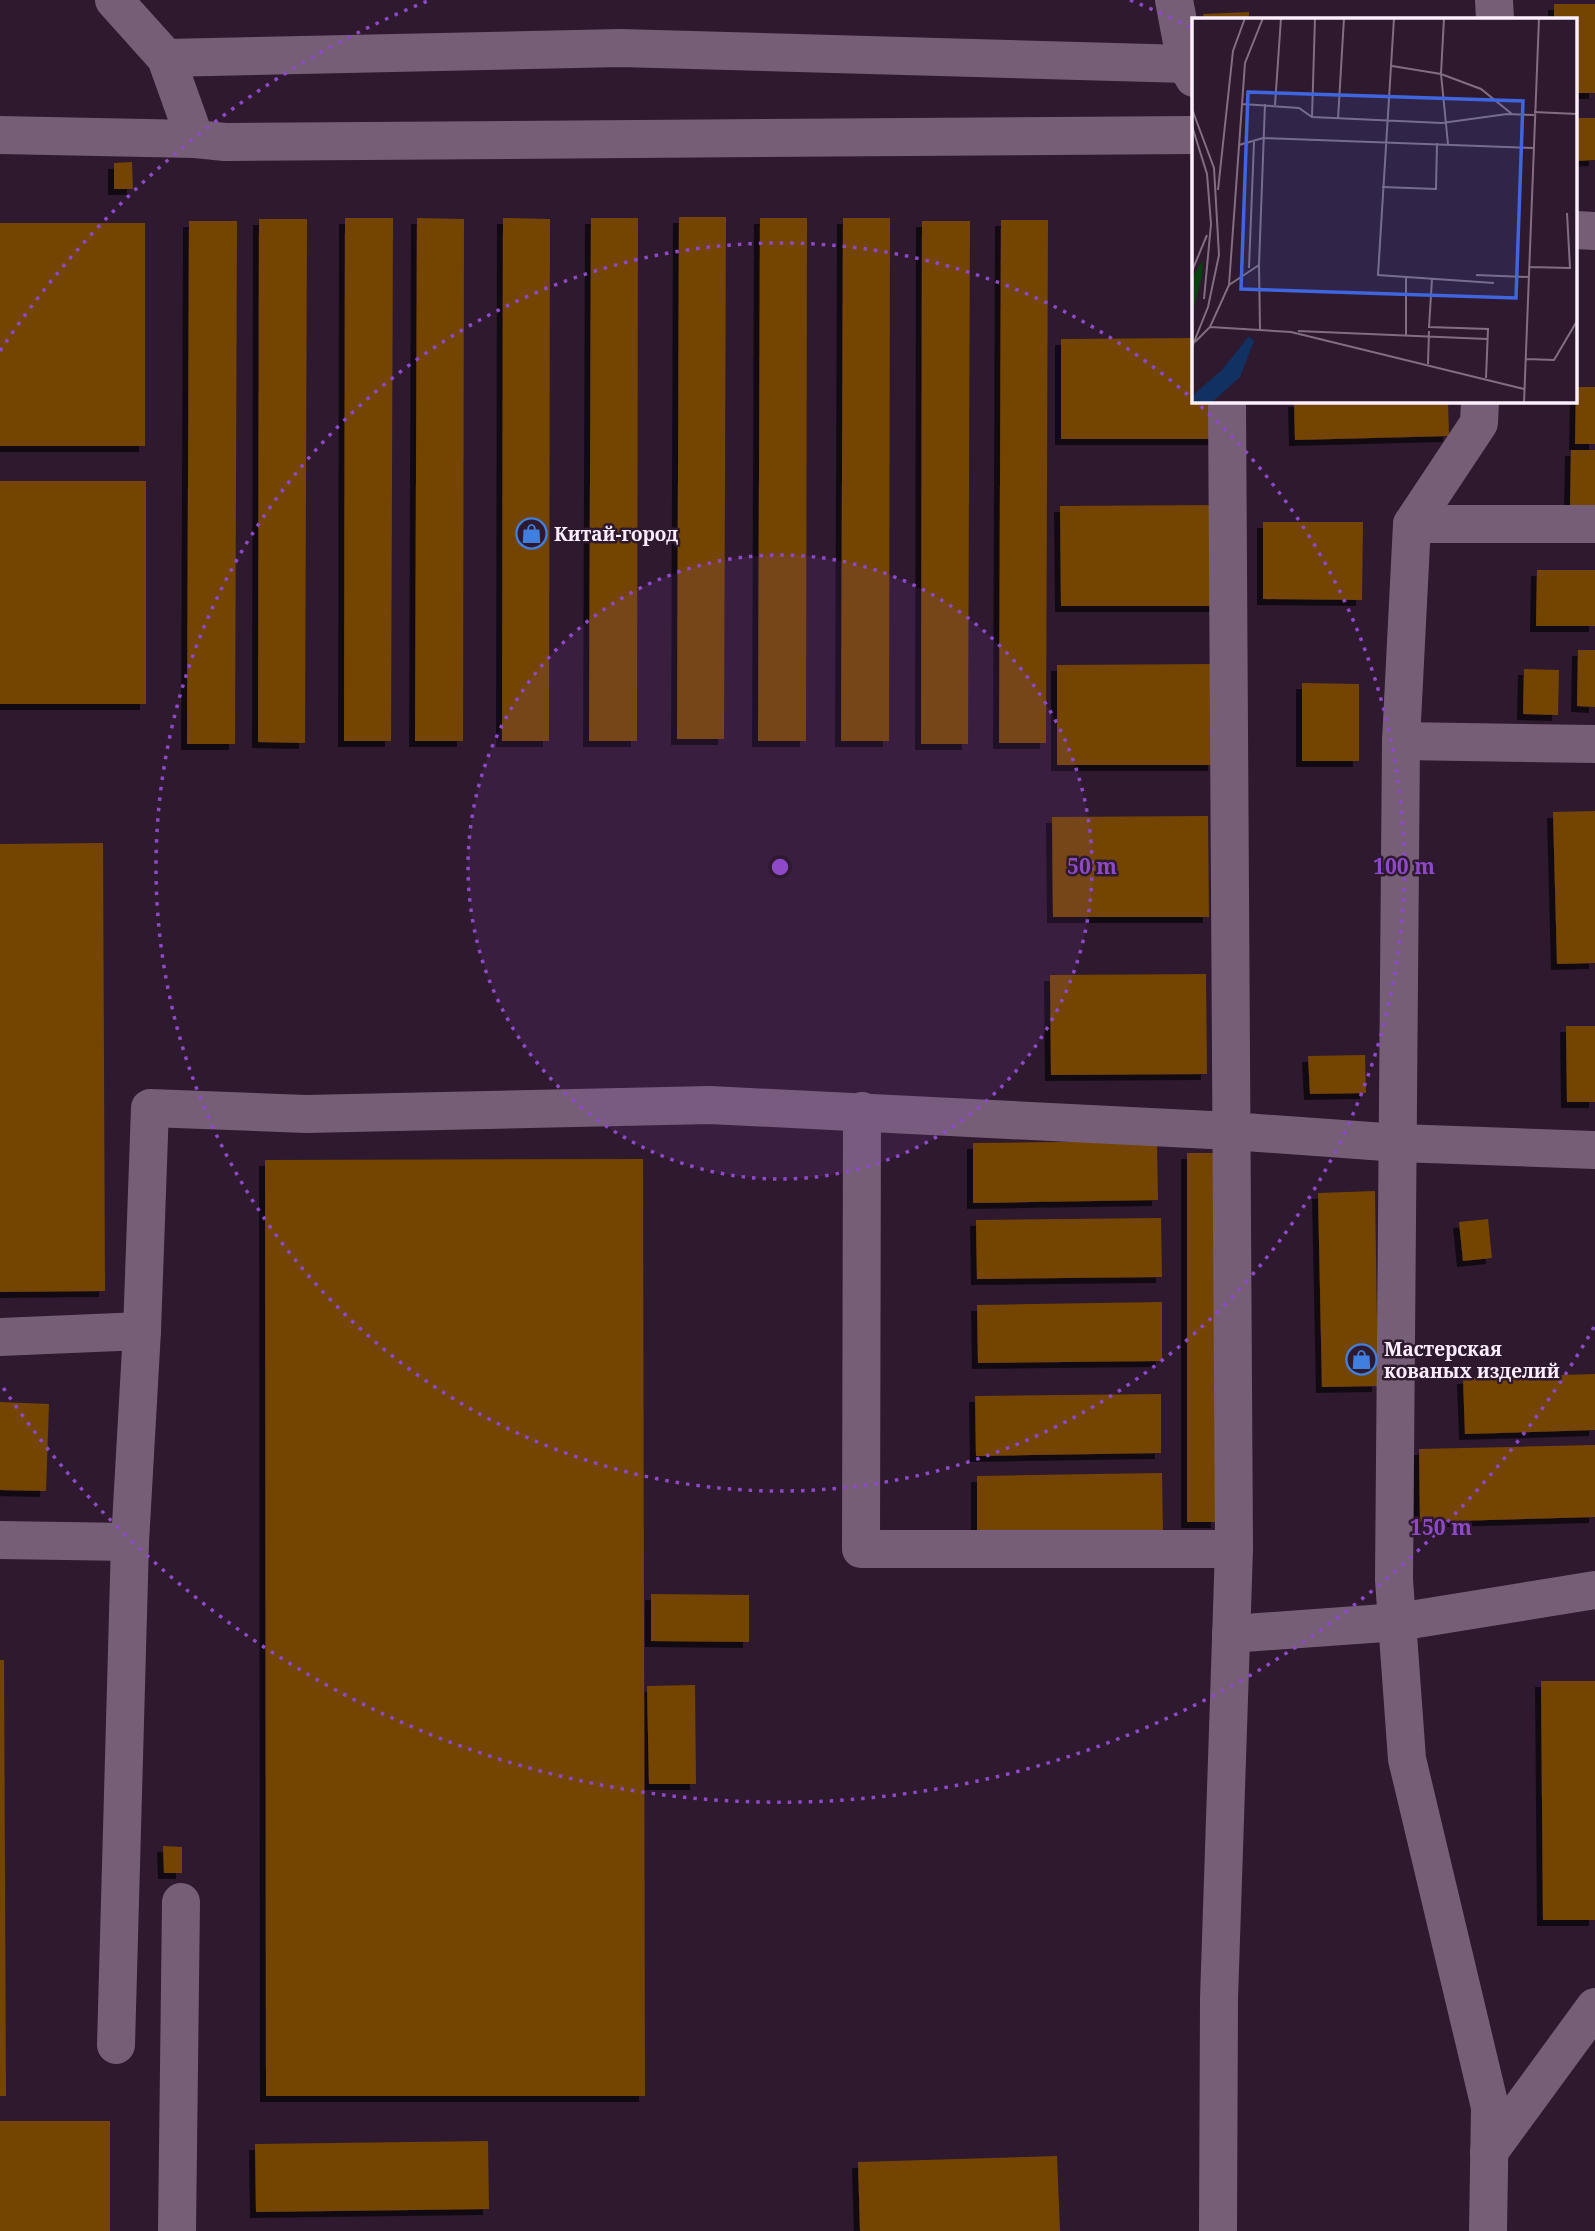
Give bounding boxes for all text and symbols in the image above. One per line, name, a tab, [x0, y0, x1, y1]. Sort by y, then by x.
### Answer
inset map	[1192, 18, 1578, 402]
shop icon: Китай-город	[514, 517, 548, 551]
place label: Китай-город	[554, 521, 678, 547]
text: 50 m	[1067, 852, 1117, 880]
text: 100 m	[1373, 852, 1435, 880]
centre of rings	[768, 855, 792, 879]
place label: Мастерская кованых изделий	[1384, 1336, 1560, 1384]
shop icon: Мастерская кованых изделий	[1344, 1343, 1378, 1377]
text: 150 m	[1410, 1513, 1472, 1541]

